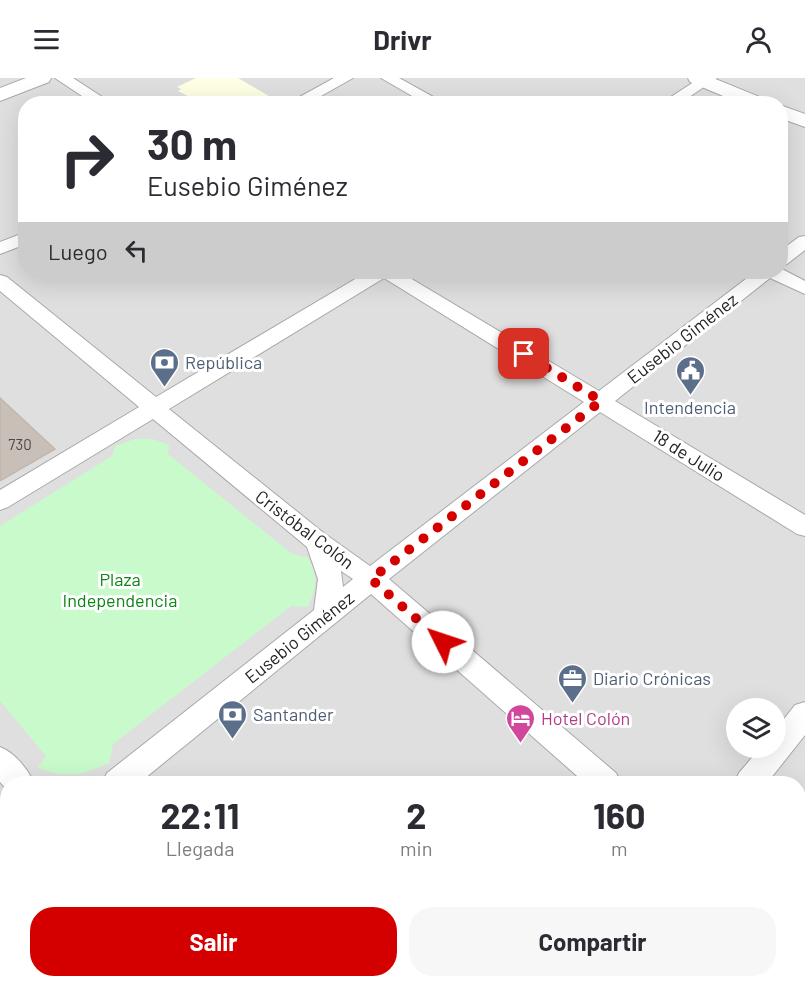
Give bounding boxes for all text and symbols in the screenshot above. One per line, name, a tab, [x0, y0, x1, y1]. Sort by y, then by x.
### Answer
icon: menu	[30, 23, 63, 56]
text: Drivr	[373, 23, 432, 55]
icon: person	[742, 23, 775, 56]
text: 30 m	[147, 118, 237, 168]
icon: right	[48, 120, 126, 198]
text: Eusebio Giménez	[147, 169, 348, 201]
icon: left	[120, 234, 153, 267]
text: Luego	[48, 238, 108, 264]
street label: Eusebio Giménez	[623, 288, 741, 388]
pin	[498, 328, 549, 379]
icon: arrive	[507, 337, 540, 370]
bank icon: República	[148, 346, 180, 388]
place label: República	[185, 351, 262, 373]
public building icon: Intendencia	[674, 354, 706, 396]
place label: Intendencia	[644, 396, 736, 418]
street label: 18 de Julio	[649, 424, 729, 486]
house number: 730	[8, 435, 32, 453]
street label: Cristóbal Colón	[251, 485, 359, 573]
park label: Plaza Independencia	[63, 568, 177, 611]
street label: Eusebio Giménez	[240, 586, 358, 688]
position arrow	[411, 610, 475, 674]
office icon: Diario Crónicas	[556, 662, 588, 704]
place label: Diario Crónicas	[593, 667, 711, 689]
bank icon: Santander	[216, 698, 248, 740]
map controls	[726, 698, 786, 758]
button: layers	[726, 698, 786, 758]
hotel icon: Hotel Colón	[504, 702, 536, 744]
place label: Santander	[253, 703, 334, 725]
place label: Hotel Colón	[541, 707, 630, 729]
text: 22:11	[160, 793, 240, 836]
text: 2	[406, 793, 426, 836]
text: 160	[593, 793, 646, 836]
text: Llegada	[166, 836, 234, 860]
text: min	[400, 836, 432, 860]
text: m	[611, 836, 627, 860]
button: Salir	[30, 907, 397, 976]
button: Compartir	[409, 907, 776, 976]

